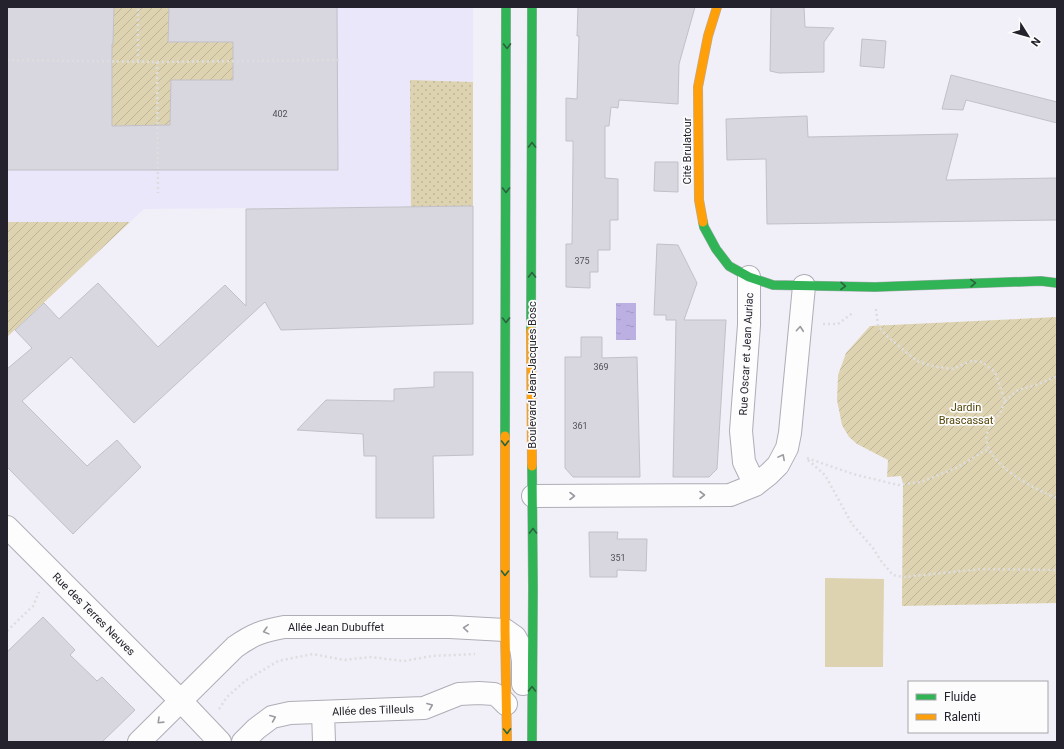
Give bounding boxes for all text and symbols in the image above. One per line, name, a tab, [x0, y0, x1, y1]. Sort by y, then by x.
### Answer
north arrow	[1008, 16, 1048, 56]
text: N	[1028, 35, 1043, 49]
one-way arrow	[503, 43, 511, 49]
house number: 402	[272, 109, 288, 119]
street label: Cité Brulatour	[681, 117, 694, 184]
one-way arrow	[528, 142, 536, 148]
one-way arrow	[502, 187, 510, 193]
house number: 375	[574, 256, 590, 266]
one-way arrow	[528, 272, 536, 278]
one-way arrow	[970, 279, 976, 288]
one-way arrow	[840, 282, 846, 291]
street label: Rue Oscar et Jean Auriac	[737, 292, 756, 416]
street label: Boulevard Jean-Jacques Bosc	[526, 301, 539, 449]
one-way arrow	[502, 317, 510, 323]
one-way arrow	[795, 326, 804, 332]
house number: 369	[593, 362, 609, 372]
park label: Jardin Brascassat	[939, 401, 994, 427]
house number: 361	[572, 421, 588, 431]
one-way arrow	[501, 440, 510, 446]
one-way arrow	[777, 454, 784, 461]
one-way arrow	[699, 491, 705, 499]
one-way arrow	[569, 492, 575, 500]
one-way arrow	[529, 528, 537, 534]
house number: 351	[610, 553, 626, 563]
street label: Rue des Terres Neuves	[50, 570, 138, 659]
one-way arrow	[501, 570, 509, 576]
street label: Allée Jean Dubuffet	[288, 621, 384, 634]
one-way arrow	[463, 624, 469, 633]
one-way arrow	[263, 626, 270, 634]
legend	[908, 681, 1048, 733]
one-way arrow	[528, 686, 537, 692]
text: Fluide	[944, 690, 976, 704]
one-way arrow	[426, 702, 433, 711]
street label: Allée des Tilleuls	[332, 703, 415, 718]
text: Ralenti	[944, 710, 981, 724]
one-way arrow	[270, 714, 277, 722]
one-way arrow	[157, 716, 165, 724]
one-way arrow	[503, 728, 511, 734]

